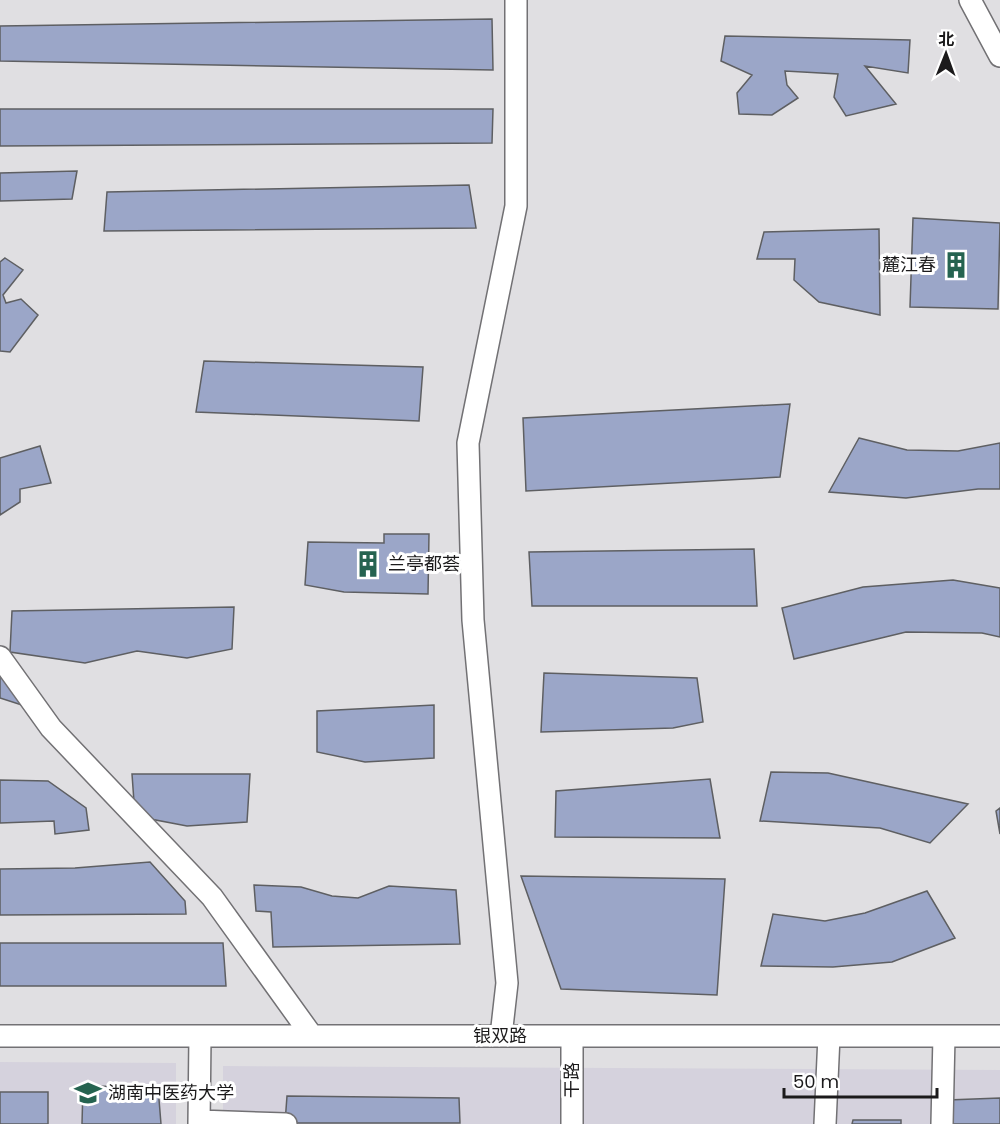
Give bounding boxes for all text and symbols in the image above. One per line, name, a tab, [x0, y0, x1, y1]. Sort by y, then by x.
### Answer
north arrow	[916, 24, 976, 84]
text: 北	[938, 28, 954, 51]
building icon: 麓江春	[941, 250, 971, 280]
place label: 麓江春	[882, 252, 936, 277]
building icon: 兰亭都荟	[353, 549, 383, 579]
place label: 兰亭都荟	[388, 551, 460, 576]
street label: 银双路	[473, 1023, 527, 1048]
scale bar	[784, 1061, 937, 1099]
street label: 干路	[559, 1062, 584, 1098]
text: 50 m	[793, 1069, 839, 1094]
school or university icon: 湖南中医药大学	[73, 1078, 103, 1108]
place label: 湖南中医药大学	[108, 1080, 234, 1105]

